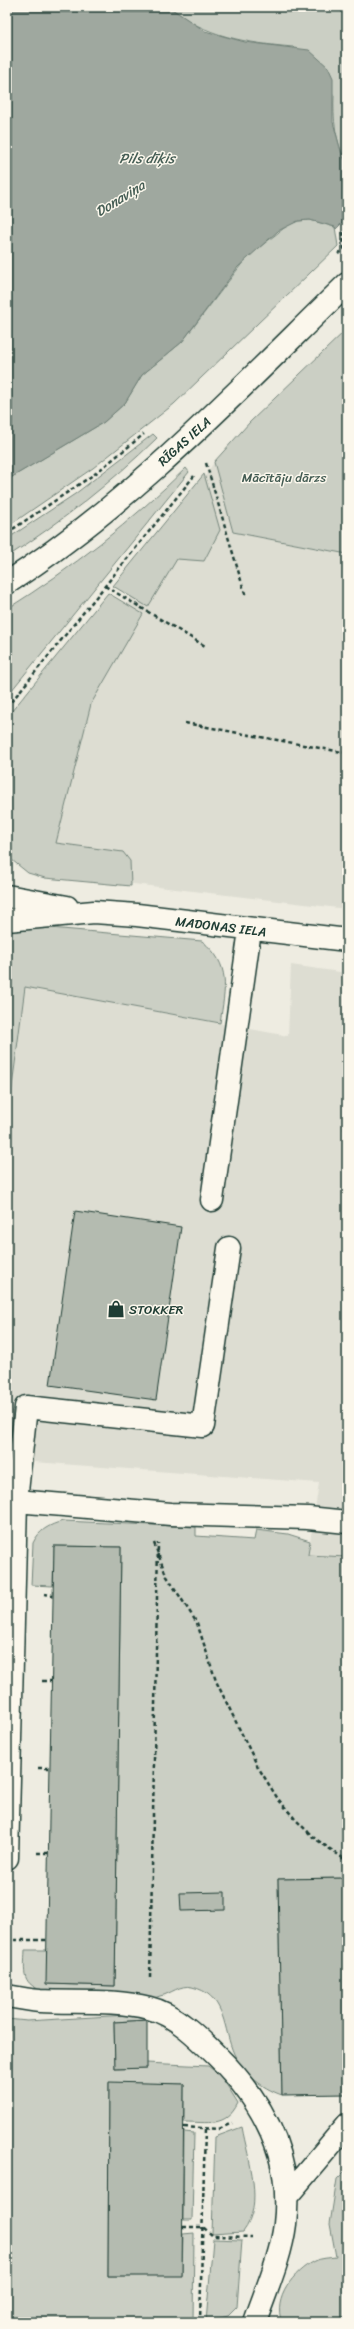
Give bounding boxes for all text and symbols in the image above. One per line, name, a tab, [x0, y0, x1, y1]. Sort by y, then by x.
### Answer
water label: Pils dīķis	[119, 146, 177, 171]
water label: Donaviņa	[90, 173, 151, 224]
street label: RĪGAS IELA	[152, 411, 216, 472]
park label: Mācītāju dārzs	[242, 466, 327, 489]
street label: MADONAS IELA	[174, 910, 268, 943]
place label: STOKKER	[129, 1298, 183, 1321]
shop icon: STOKKER	[106, 1299, 126, 1319]

